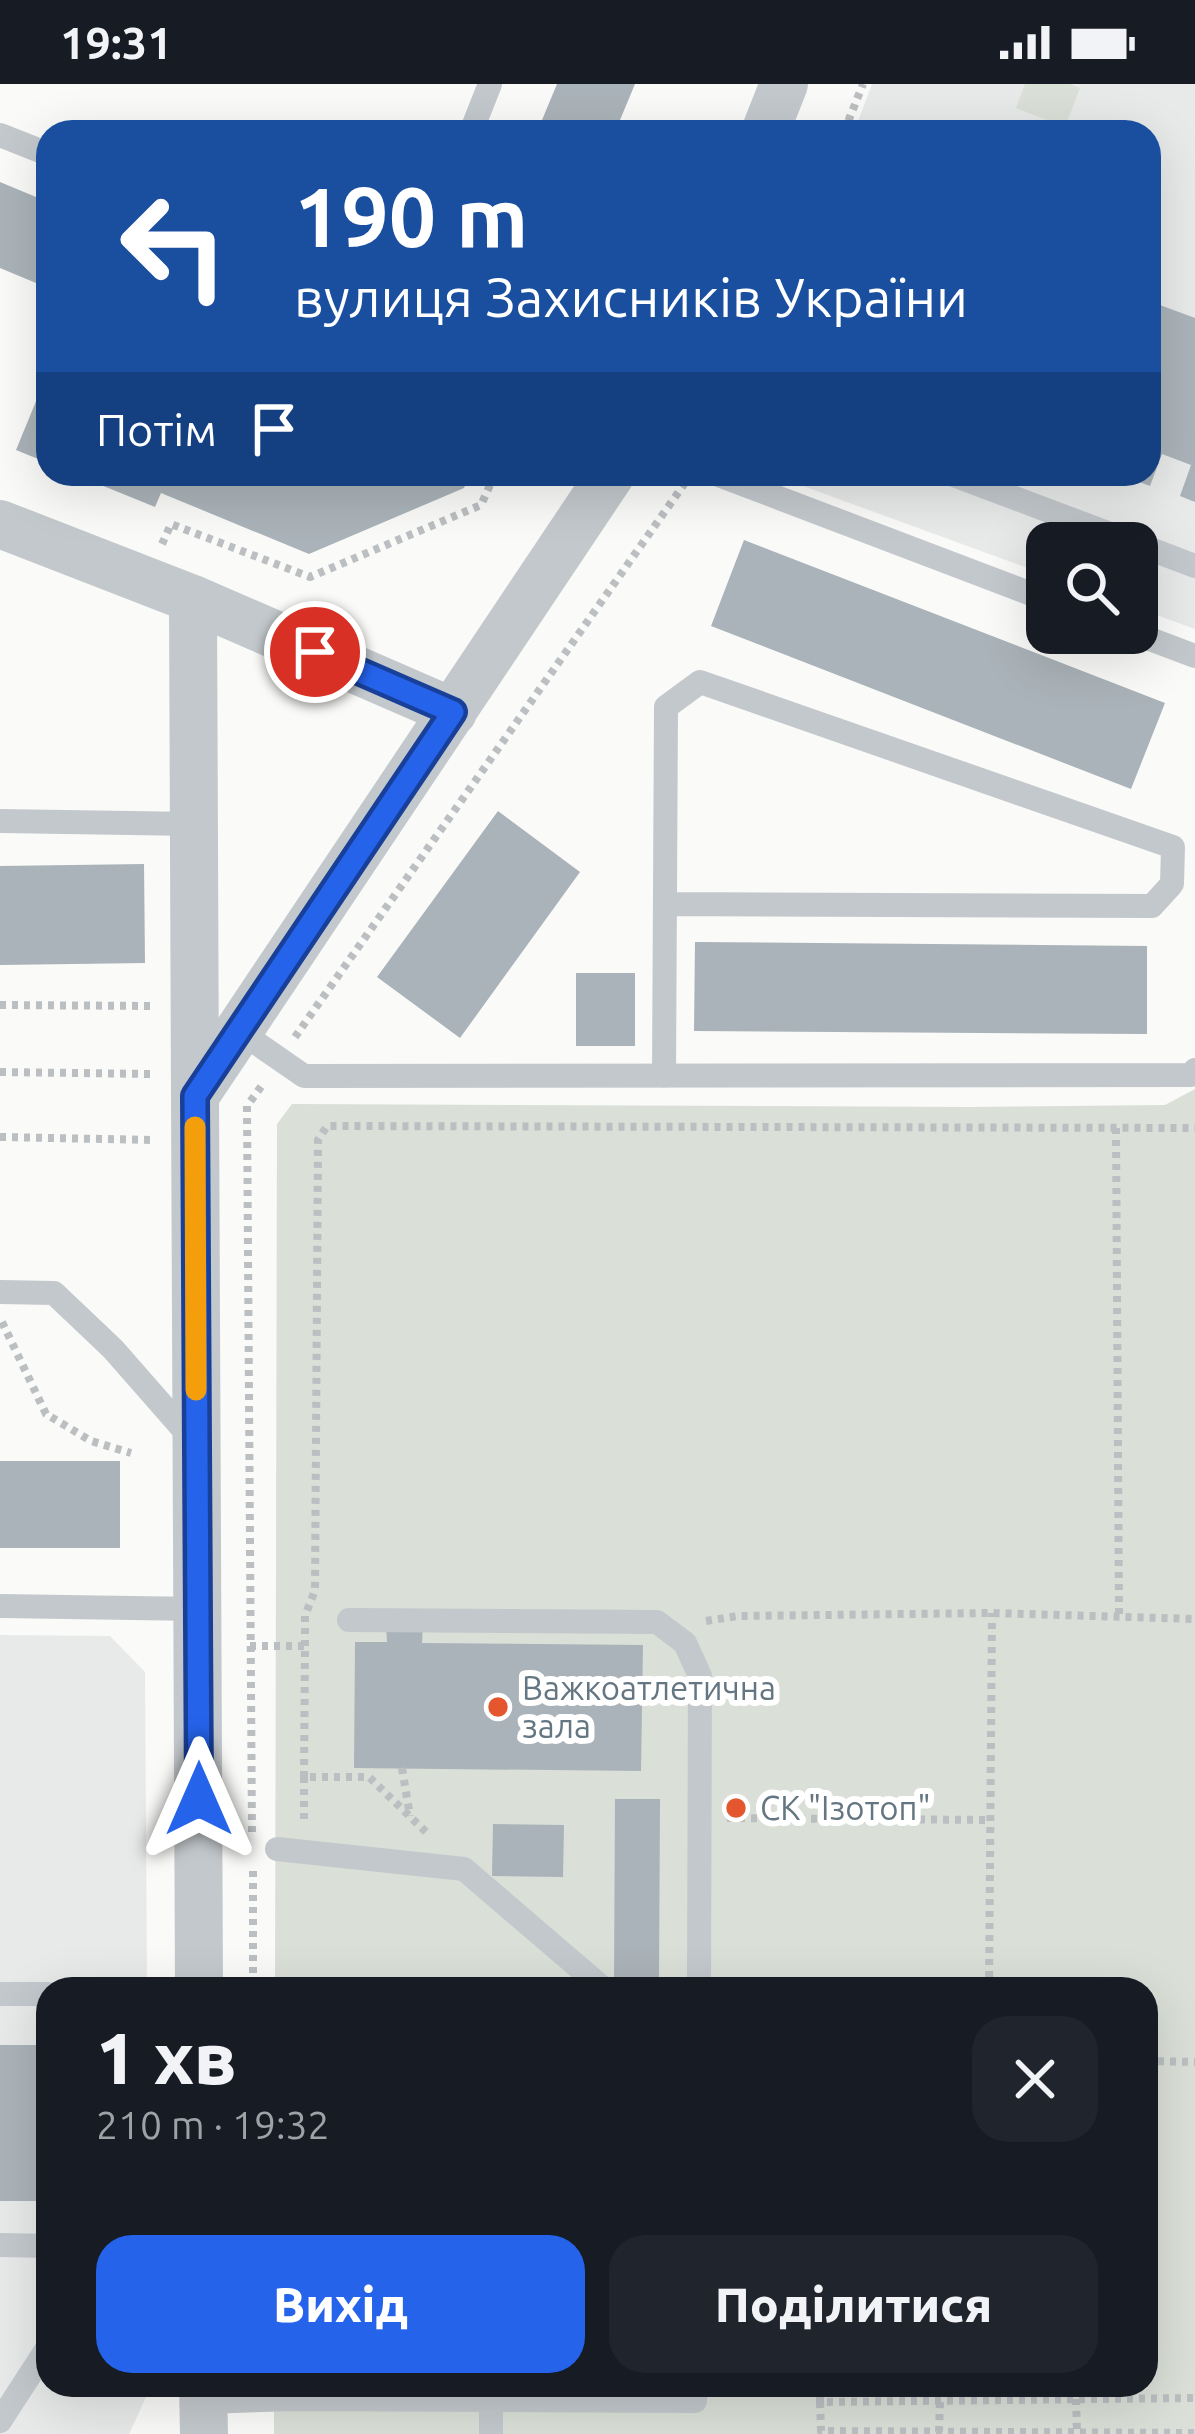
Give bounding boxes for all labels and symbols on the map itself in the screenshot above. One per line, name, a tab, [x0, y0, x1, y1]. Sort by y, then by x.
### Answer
pin	[264, 601, 366, 703]
place label: Важкоатлетична зала	[522, 1669, 776, 1744]
marker: Важкоатлетична зала	[485, 1694, 511, 1720]
position arrow	[136, 1736, 262, 1862]
place label: СК "Ізотоп"	[760, 1789, 931, 1826]
marker: СК "Ізотоп"	[723, 1795, 749, 1821]

